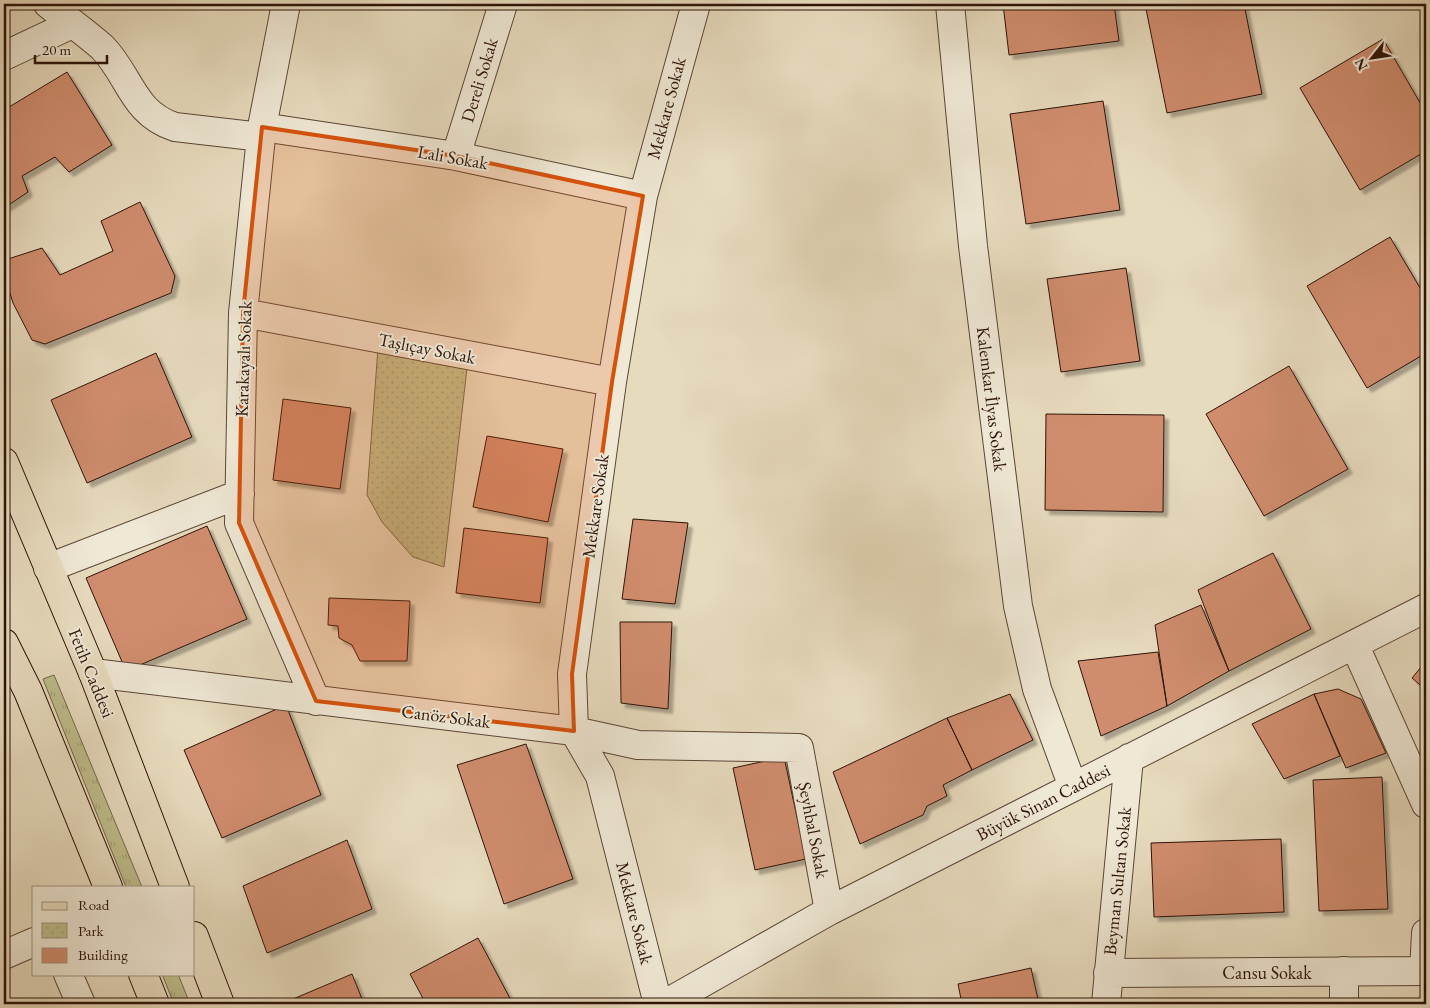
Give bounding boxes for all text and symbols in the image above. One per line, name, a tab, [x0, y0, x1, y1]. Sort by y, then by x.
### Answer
scale bar	[35, 32, 108, 64]
north arrow	[1348, 32, 1398, 82]
street label: Dereli Sokak	[455, 34, 503, 125]
text: 20 m	[42, 40, 71, 59]
street label: Mekkare Sokak	[641, 54, 691, 162]
text: N	[1350, 55, 1371, 74]
street label: Lali Sokak	[416, 140, 491, 175]
street label: Karakayalı Sokak	[229, 300, 257, 418]
street label: Kalemkar İlyas Sokak	[972, 325, 1012, 473]
street label: Taşlıçay Sokak	[376, 327, 478, 369]
street label: Mekkare Sokak	[576, 452, 614, 559]
street label: Fetih Caddesi	[64, 625, 120, 721]
street label: Canöz Sokak	[400, 699, 492, 733]
street label: Büyük Sinan Caddesi	[972, 758, 1114, 846]
street label: Şeyhbal Sokak	[793, 780, 835, 881]
street label: Beyman Sultan Sokak	[1098, 805, 1136, 956]
street label: Mekkare Sokak	[611, 859, 659, 967]
legend	[32, 886, 195, 976]
text: Road	[78, 895, 110, 914]
text: Park	[78, 921, 105, 940]
text: Building	[78, 945, 128, 964]
street label: Cansu Sokak	[1222, 961, 1312, 984]

